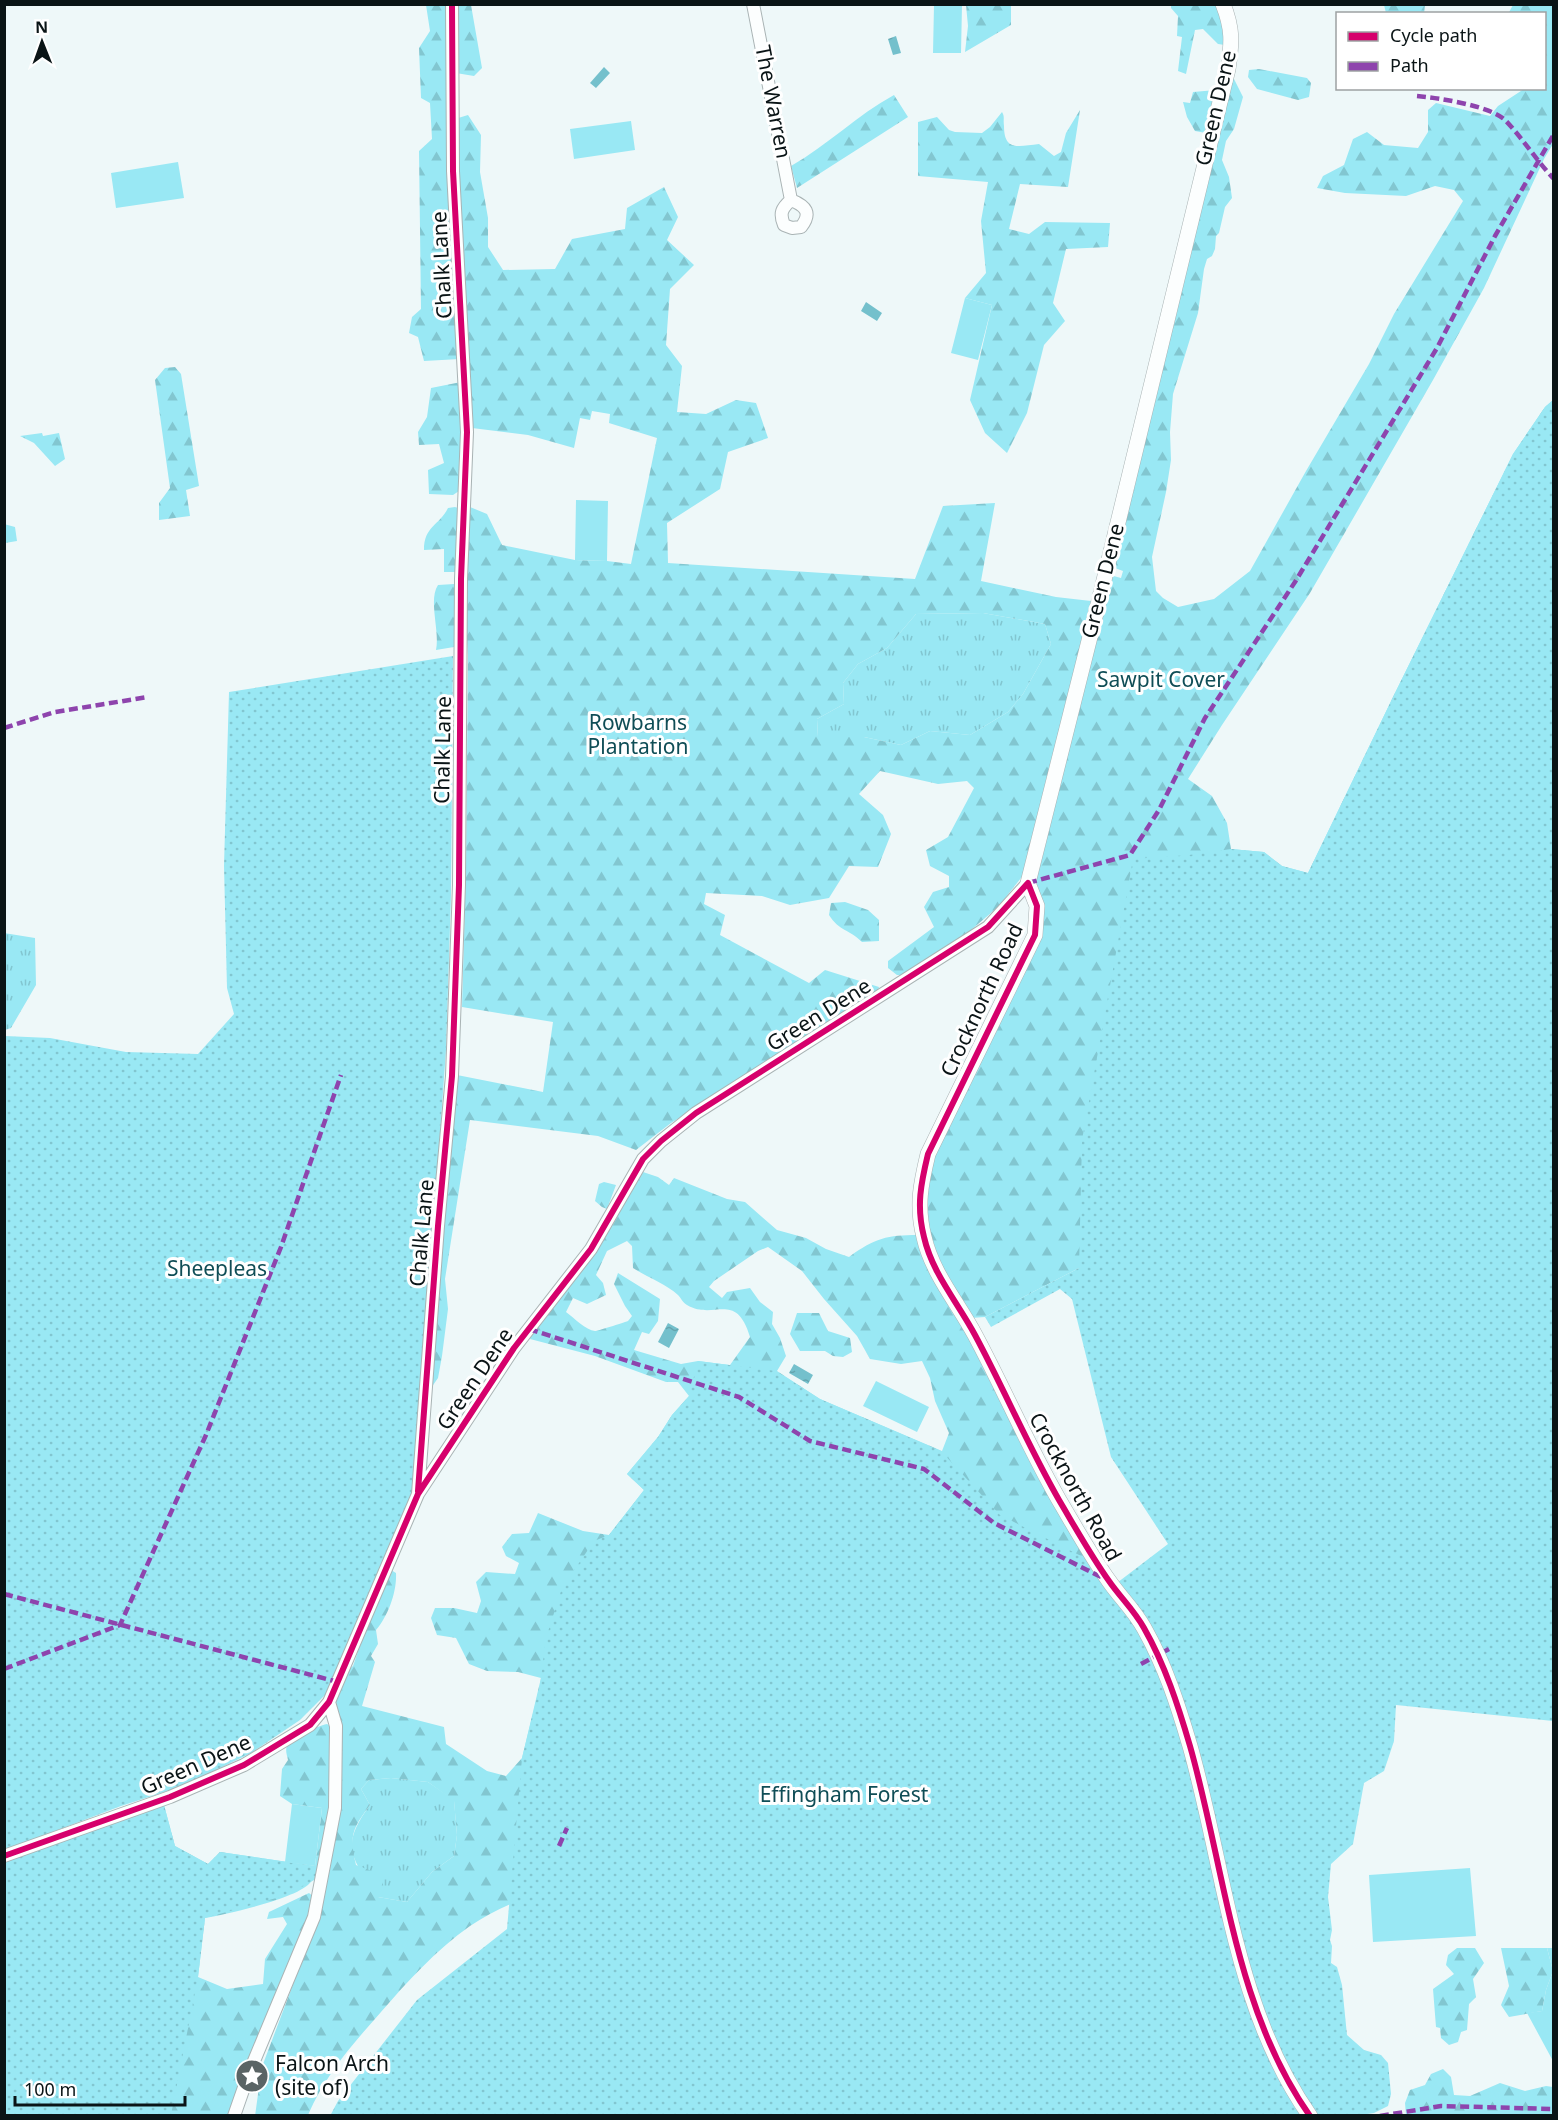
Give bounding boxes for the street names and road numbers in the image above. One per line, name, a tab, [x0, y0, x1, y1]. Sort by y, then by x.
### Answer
street label: The Warren	[749, 43, 799, 161]
street label: Green Dene	[1188, 47, 1242, 168]
street label: Chalk Lane	[424, 211, 458, 320]
street label: Green Dene	[1074, 520, 1130, 641]
street label: Chalk Lane	[427, 696, 457, 804]
street label: Crocknorth Road	[933, 918, 1029, 1081]
street label: Green Dene	[761, 971, 876, 1057]
street label: Chalk Lane	[402, 1178, 440, 1288]
street label: Green Dene	[430, 1322, 519, 1435]
street label: Crocknorth Road	[1023, 1407, 1128, 1566]
street label: Green Dene	[136, 1727, 255, 1801]

